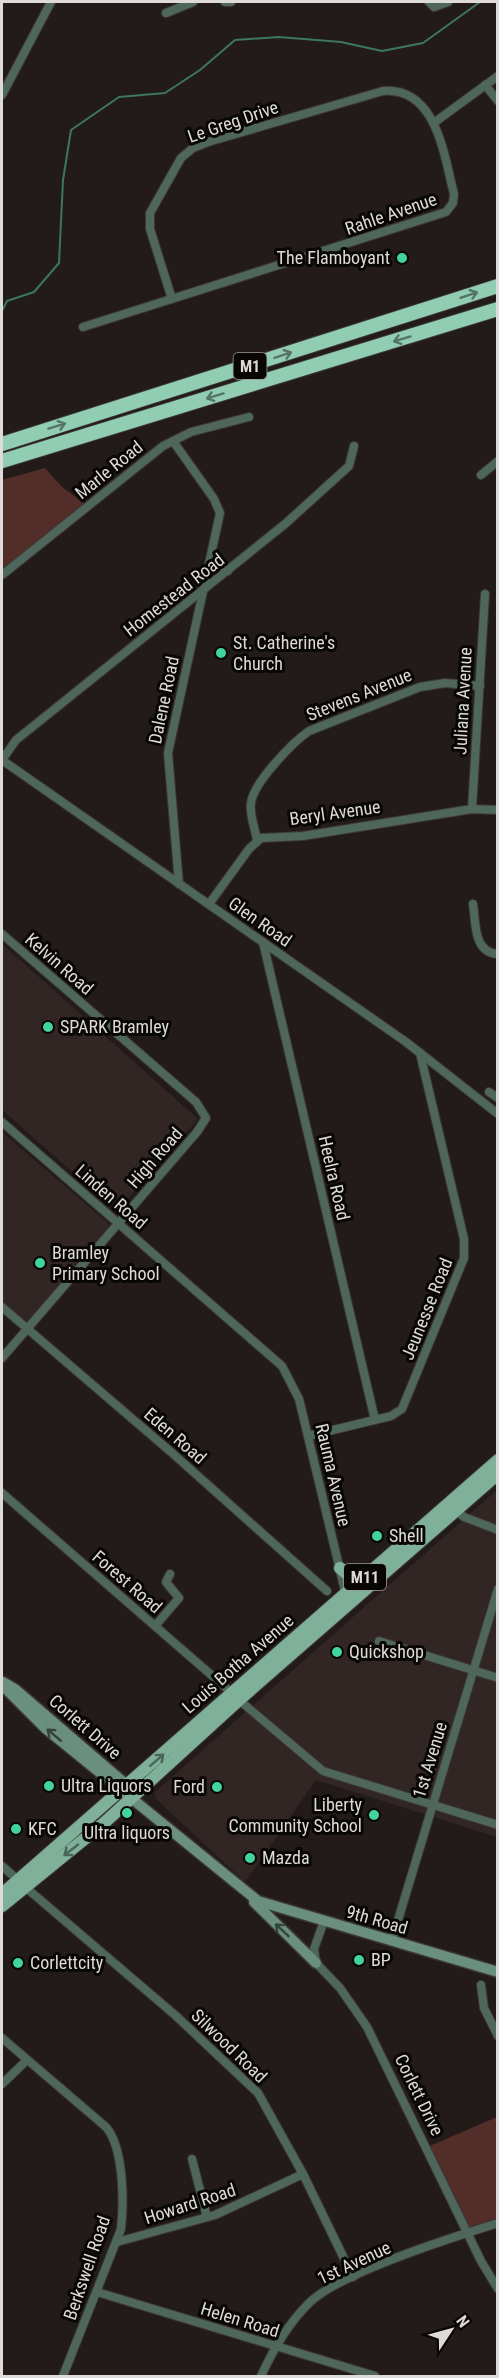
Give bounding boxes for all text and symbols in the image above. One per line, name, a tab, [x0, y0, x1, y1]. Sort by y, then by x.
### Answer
street label: Le Greg Drive	[185, 96, 281, 147]
street label: Rahle Avenue	[342, 188, 439, 239]
place label: The Flamboyant	[277, 247, 390, 268]
marker: The Flamboyant	[395, 251, 409, 265]
one-way arrow	[459, 289, 478, 300]
one-way arrow	[392, 334, 411, 345]
one-way arrow	[273, 349, 292, 360]
road number: M1	[234, 353, 266, 379]
one-way arrow	[206, 391, 225, 402]
one-way arrow	[47, 420, 66, 431]
street label: Marle Road	[71, 436, 147, 503]
street label: Homestead Road	[119, 549, 228, 640]
place label: St. Catherine's Church	[233, 632, 335, 674]
marker: St. Catherine's Church	[214, 646, 228, 660]
street label: Juliana Avenue	[449, 647, 476, 755]
street label: Dalene Road	[144, 654, 183, 746]
street label: Stevens Avenue	[303, 664, 415, 725]
street label: Beryl Avenue	[288, 796, 382, 829]
street label: Glen Road	[225, 892, 296, 951]
street label: Kelvin Road	[21, 928, 98, 999]
place label: SPARK Bramley	[60, 1016, 170, 1037]
marker: SPARK Bramley	[41, 1020, 55, 1034]
street label: High Road	[123, 1123, 187, 1192]
street label: Heelra Road	[315, 1134, 354, 1222]
street label: Linden Road	[71, 1160, 151, 1233]
place label: Bramley Primary School	[52, 1242, 160, 1284]
street label: Jeunesse Road	[397, 1255, 457, 1363]
marker: Bramley Primary School	[33, 1256, 47, 1270]
street label: Eden Road	[140, 1403, 211, 1468]
street label: Rauma Avenue	[311, 1421, 356, 1528]
place label: Shell	[389, 1525, 424, 1546]
marker: Shell	[370, 1529, 384, 1543]
street label: Forest Road	[88, 1546, 166, 1617]
road number: M11	[344, 1564, 386, 1590]
street label: Louis Botha Avenue	[178, 1610, 297, 1718]
place label: Quickshop	[349, 1641, 424, 1662]
marker: Quickshop	[330, 1645, 344, 1659]
street label: Corlett Drive	[45, 1690, 125, 1763]
street label: 1st Avenue	[408, 1719, 451, 1800]
one-way arrow	[47, 1728, 62, 1742]
one-way arrow	[149, 1753, 164, 1767]
place label: Ultra Liquors	[61, 1775, 152, 1796]
place label: Ford	[173, 1776, 205, 1797]
marker: Ultra Liquors	[42, 1779, 56, 1793]
marker: Ford	[210, 1780, 224, 1794]
place label: Liberty Community School	[229, 1794, 362, 1836]
marker: Ultra liquors	[120, 1806, 134, 1820]
marker: Liberty Community School	[367, 1808, 381, 1822]
place label: KFC	[28, 1818, 57, 1839]
marker: KFC	[9, 1822, 23, 1836]
place label: Ultra liquors	[84, 1822, 170, 1843]
one-way arrow	[63, 1844, 79, 1857]
place label: Mazda	[262, 1847, 310, 1868]
marker: Mazda	[243, 1851, 257, 1865]
street label: 9th Road	[344, 1901, 410, 1938]
one-way arrow	[274, 1923, 289, 1938]
place label: BP	[371, 1949, 391, 1970]
place label: Corlettcity	[30, 1952, 104, 1973]
marker: BP	[352, 1953, 366, 1967]
marker: Corlettcity	[11, 1956, 25, 1970]
street label: Silwood Road	[187, 2005, 271, 2087]
street label: Corlett Drive	[391, 2051, 448, 2139]
street label: Howard Road	[141, 2179, 238, 2228]
street label: Berkswell Road	[59, 2213, 114, 2323]
street label: 1st Avenue	[314, 2236, 394, 2289]
street label: Helen Road	[198, 2298, 282, 2341]
north arrow	[421, 2300, 481, 2360]
text: N	[452, 2312, 473, 2331]

